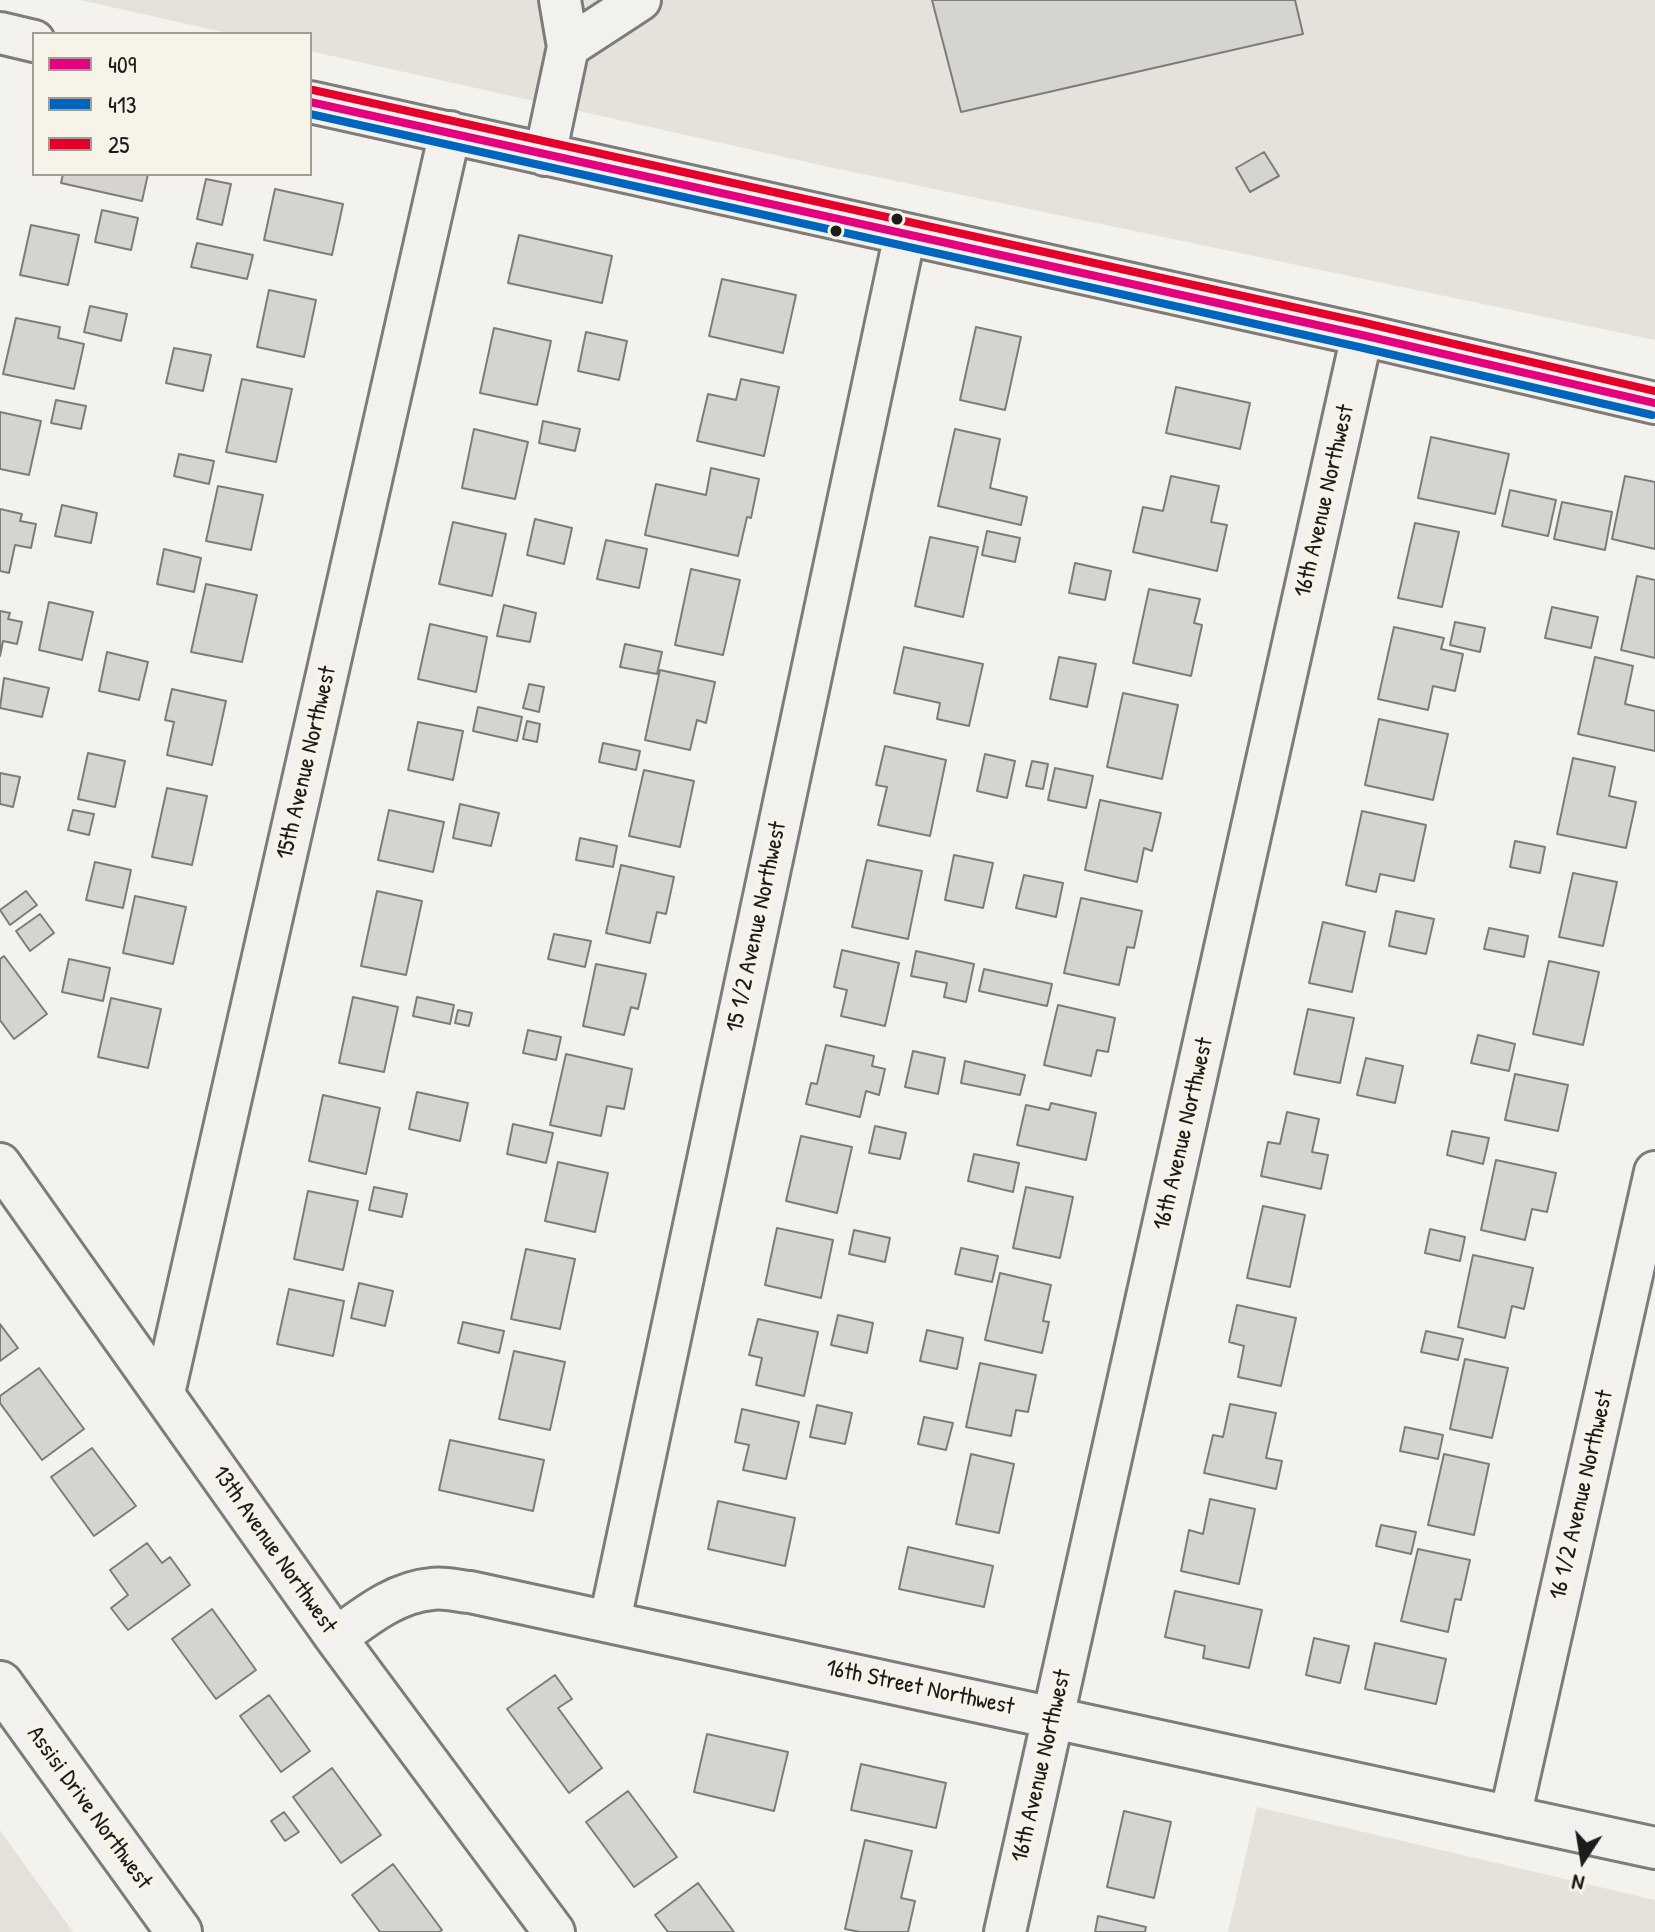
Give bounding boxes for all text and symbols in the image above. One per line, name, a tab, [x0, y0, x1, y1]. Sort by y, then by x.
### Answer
legend	[32, 32, 312, 176]
text: 409	[108, 48, 137, 80]
text: 413	[108, 88, 136, 120]
text: 25	[108, 128, 129, 160]
unlabelled marker	[889, 211, 905, 227]
unlabelled marker	[828, 223, 844, 239]
street label: 16th Avenue Northwest	[1289, 402, 1361, 600]
street label: 15th Avenue Northwest	[271, 664, 343, 862]
street label: 15 1/2 Avenue Northwest	[721, 819, 793, 1035]
street label: 16th Avenue Northwest	[1148, 1035, 1220, 1233]
street label: 16 1/2 Avenue Northwest	[1544, 1388, 1620, 1602]
street label: 13th Avenue Northwest	[205, 1461, 343, 1639]
street label: 16th Street Northwest	[823, 1654, 1017, 1722]
street label: 16th Avenue Northwest	[1006, 1667, 1078, 1865]
street label: Assisi Drive Northwest	[20, 1721, 158, 1895]
north arrow	[1543, 1820, 1623, 1900]
text: N	[1569, 1868, 1587, 1899]

